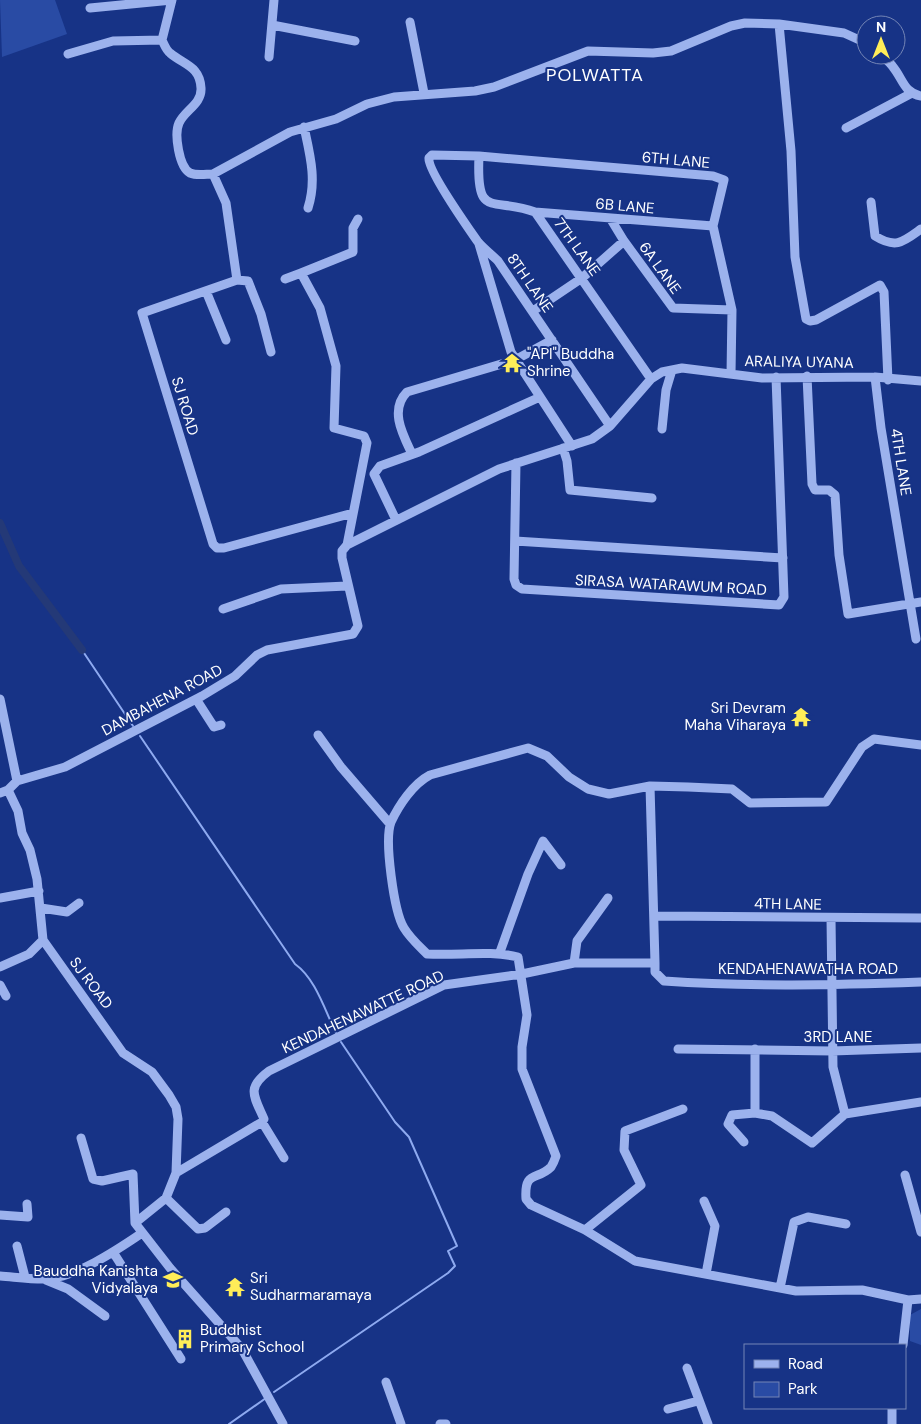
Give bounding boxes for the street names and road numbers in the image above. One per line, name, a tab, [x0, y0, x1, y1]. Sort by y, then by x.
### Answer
street label: 6TH LANE	[641, 147, 711, 173]
street label: 6B LANE	[595, 193, 655, 219]
street label: 7TH LANE	[549, 214, 605, 280]
street label: 6A LANE	[634, 238, 686, 298]
street label: 8TH LANE	[502, 249, 558, 317]
street label: ARALIYA UYANA	[744, 351, 854, 373]
street label: SJ ROAD	[167, 374, 203, 438]
street label: 4TH LANE	[886, 427, 916, 497]
street label: SIRASA WATARAWUM ROAD	[575, 570, 767, 600]
street label: DAMBAHENA ROAD	[98, 660, 226, 740]
street label: 4TH LANE	[754, 893, 822, 915]
street label: SJ ROAD	[65, 953, 117, 1013]
street label: KENDAHENAWATHA ROAD	[718, 959, 898, 979]
street label: KENDAHENAWATTE ROAD	[279, 966, 447, 1058]
street label: 3RD LANE	[804, 1027, 872, 1047]

